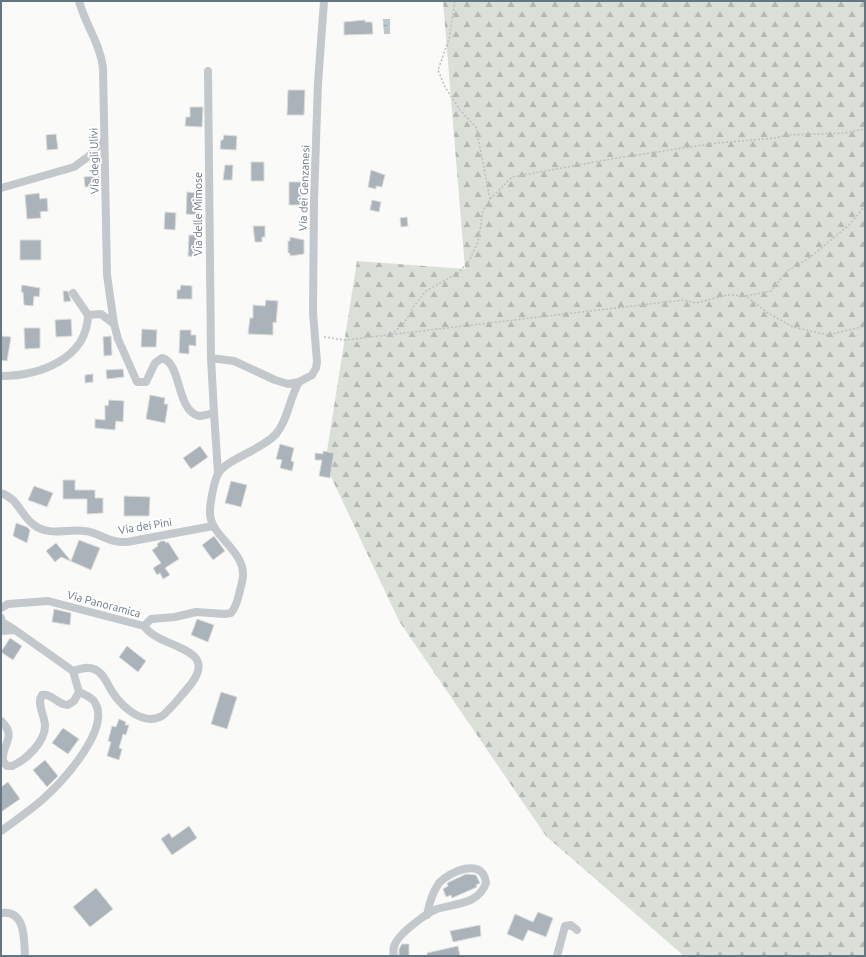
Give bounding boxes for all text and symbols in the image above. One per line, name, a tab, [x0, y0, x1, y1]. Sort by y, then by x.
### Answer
street label: Via degli Ulivi	[87, 128, 101, 194]
street label: Via dei Genzanesi	[297, 145, 311, 231]
street label: Via delle Mimose	[192, 172, 204, 256]
street label: Via dei Pini	[117, 516, 173, 536]
street label: Via Panoramica	[66, 588, 142, 620]

